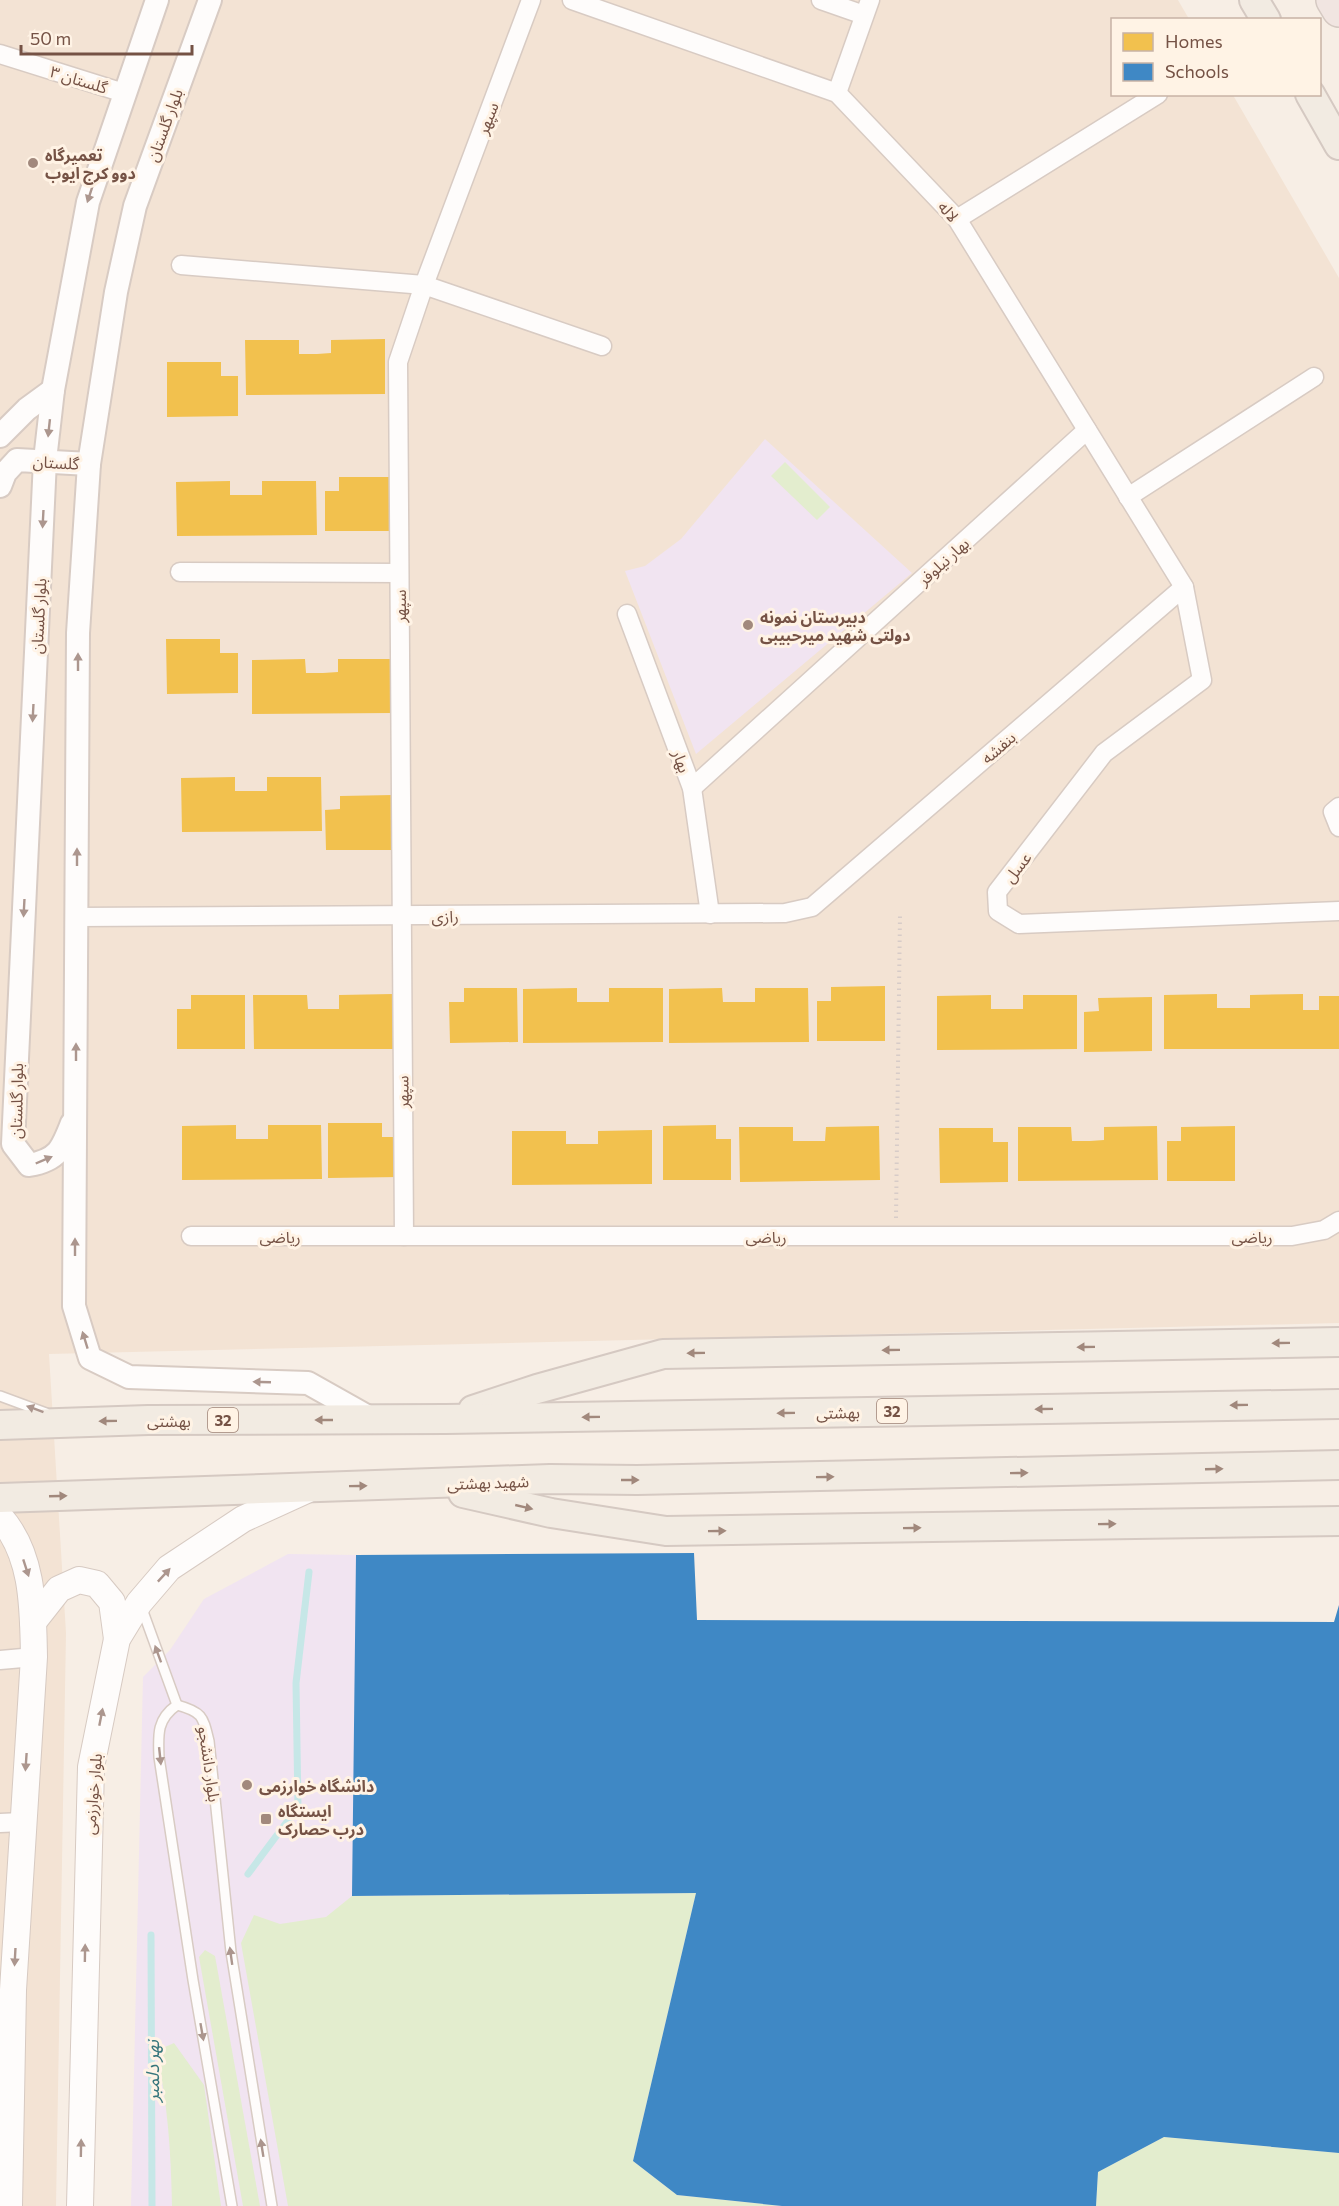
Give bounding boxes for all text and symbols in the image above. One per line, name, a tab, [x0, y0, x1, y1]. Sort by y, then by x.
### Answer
scale bar	[21, 18, 192, 56]
legend	[1111, 18, 1321, 96]
text: 50 m	[30, 27, 71, 49]
text: Homes	[1165, 30, 1223, 52]
text: Schools	[1165, 60, 1229, 82]
street label: گلستان ۳	[48, 61, 110, 98]
street label: بلوار گلستان	[142, 86, 187, 164]
street label: سپهر	[472, 99, 504, 138]
place label: تعمیرگاه دوو کرج ایوب	[45, 145, 136, 185]
marker: تعمیرگاه دوو کرج ایوب	[26, 156, 40, 170]
one-way arrow	[85, 185, 95, 203]
street label: لاله	[935, 197, 963, 225]
one-way arrow	[44, 418, 54, 437]
street label: گلستان	[32, 451, 80, 474]
one-way arrow	[38, 509, 47, 528]
street label: بهار نیلوفر	[913, 533, 973, 590]
street label: بلوار گلستان	[27, 578, 50, 654]
street label: سپهر	[390, 590, 411, 623]
place label: دبیرستان نمونه دولتی شهید میرحبیبی	[760, 607, 911, 645]
marker: دبیرستان نمونه دولتی شهید میرحبیبی	[741, 618, 755, 632]
one-way arrow	[73, 653, 83, 672]
one-way arrow	[29, 704, 38, 723]
street label: بنفشه	[977, 727, 1019, 767]
street label: بهار	[668, 746, 695, 775]
one-way arrow	[72, 848, 82, 867]
street label: عسل	[999, 848, 1036, 887]
one-way arrow	[20, 899, 29, 918]
street label: رازی	[431, 906, 459, 927]
one-way arrow	[71, 1043, 81, 1062]
street label: بلوار گلستان	[6, 1063, 27, 1139]
street label: سپهر	[392, 1075, 414, 1110]
one-way arrow	[36, 1155, 54, 1165]
street label: ریاضی	[259, 1227, 301, 1247]
street label: ریاضی	[745, 1227, 787, 1247]
street label: ریاضی	[1231, 1227, 1273, 1247]
one-way arrow	[70, 1238, 80, 1257]
one-way arrow	[80, 1331, 89, 1349]
one-way arrow	[1271, 1338, 1290, 1348]
one-way arrow	[1076, 1342, 1095, 1351]
one-way arrow	[881, 1345, 900, 1355]
one-way arrow	[686, 1349, 705, 1358]
one-way arrow	[252, 1377, 271, 1386]
road number: 32	[877, 1399, 907, 1423]
one-way arrow	[1229, 1401, 1248, 1410]
street label: بهشتى	[816, 1402, 860, 1423]
one-way arrow	[26, 1404, 44, 1414]
one-way arrow	[1034, 1404, 1053, 1414]
road number: 32	[208, 1408, 238, 1432]
one-way arrow	[776, 1408, 795, 1418]
street label: بهشتی	[147, 1411, 191, 1431]
one-way arrow	[581, 1412, 600, 1422]
one-way arrow	[315, 1415, 334, 1425]
one-way arrow	[99, 1416, 118, 1426]
one-way arrow	[1205, 1464, 1224, 1473]
one-way arrow	[1010, 1468, 1029, 1478]
street label: شهید بهشتی	[447, 1471, 529, 1494]
one-way arrow	[815, 1472, 834, 1481]
one-way arrow	[620, 1475, 639, 1485]
one-way arrow	[349, 1482, 368, 1491]
one-way arrow	[49, 1491, 68, 1501]
one-way arrow	[515, 1503, 534, 1512]
one-way arrow	[1097, 1520, 1116, 1529]
one-way arrow	[902, 1523, 921, 1533]
one-way arrow	[707, 1526, 726, 1536]
one-way arrow	[22, 1559, 31, 1577]
one-way arrow	[157, 1568, 170, 1583]
one-way arrow	[152, 1645, 162, 1663]
one-way arrow	[97, 1707, 106, 1726]
street label: بلوار دانشجو	[194, 1725, 225, 1803]
one-way arrow	[155, 1747, 165, 1766]
one-way arrow	[22, 1752, 31, 1771]
street label: بلوار خوارزمی	[79, 1753, 106, 1835]
place label: دانشگاه خوارزمی	[259, 1776, 374, 1796]
marker: دانشگاه خوارزمی	[240, 1778, 254, 1792]
place label: ایستگاه درب حصارک	[278, 1801, 364, 1839]
marker: ایستگاه درب حصارک	[259, 1812, 273, 1826]
one-way arrow	[80, 1943, 90, 1962]
one-way arrow	[227, 1946, 236, 1965]
one-way arrow	[10, 1947, 19, 1966]
one-way arrow	[198, 2022, 207, 2041]
water label: نهر دلمبر	[141, 2038, 164, 2104]
one-way arrow	[76, 2138, 86, 2157]
one-way arrow	[258, 2139, 267, 2158]

